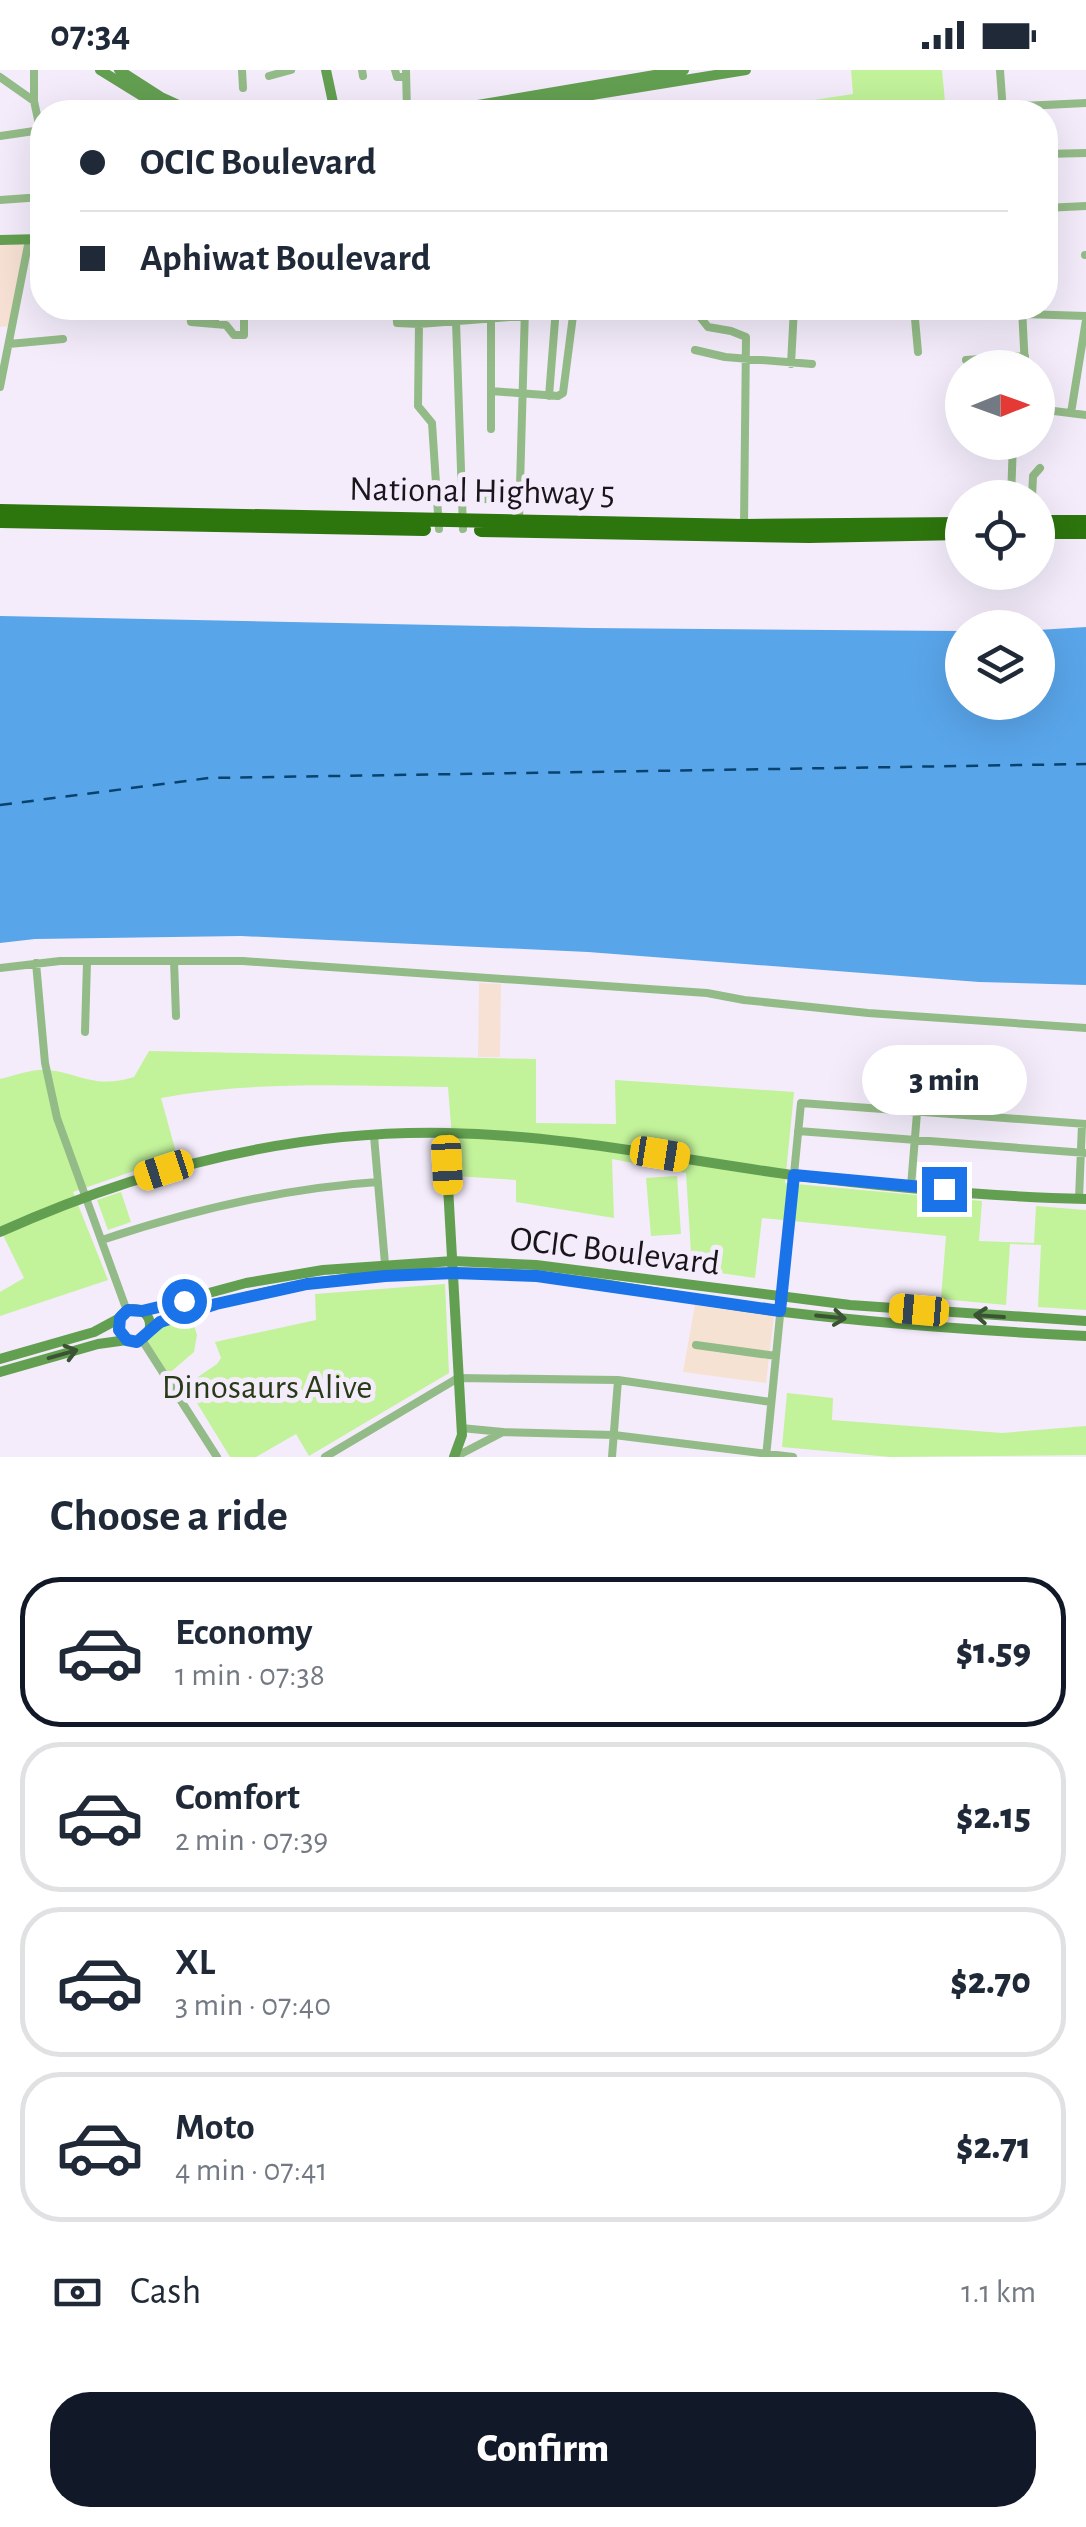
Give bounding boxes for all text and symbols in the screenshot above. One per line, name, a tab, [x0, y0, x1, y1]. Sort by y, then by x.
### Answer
text: 07:34	[50, 16, 130, 54]
text: OCIC Boulevard	[140, 144, 376, 182]
text: Aphiwat Boulevard	[140, 240, 431, 278]
north arrow	[945, 350, 1055, 460]
map controls	[945, 350, 1055, 720]
street label: National Highway 5	[349, 472, 615, 511]
button: locate	[945, 480, 1055, 590]
button: layers	[945, 610, 1055, 720]
callout: 3 min	[862, 1044, 1026, 1114]
text: 3 min	[909, 1064, 980, 1096]
car	[430, 1134, 464, 1196]
car	[628, 1134, 692, 1174]
car	[131, 1146, 197, 1194]
route end	[922, 1167, 967, 1212]
street label: OCIC Boulevard	[508, 1221, 722, 1282]
route start	[162, 1279, 207, 1324]
car	[888, 1292, 950, 1328]
one-way arrow	[973, 1306, 1005, 1325]
one-way arrow	[814, 1308, 846, 1327]
one-way arrow	[47, 1344, 78, 1362]
park label: Dinosaurs Alive	[162, 1370, 372, 1405]
text: Choose a ride	[50, 1494, 288, 1539]
icon: car	[55, 1607, 145, 1697]
text: Economy	[175, 1614, 313, 1652]
text: $1.59	[956, 1633, 1031, 1671]
text: 1 min · 07:38	[175, 1659, 325, 1691]
icon: car	[55, 1772, 145, 1862]
text: Comfort	[175, 1779, 300, 1817]
text: $2.15	[956, 1798, 1031, 1836]
text: 2 min · 07:39	[175, 1824, 328, 1856]
icon: car	[55, 1937, 145, 2027]
text: XL	[175, 1944, 215, 1982]
text: $2.70	[950, 1963, 1031, 2001]
text: 3 min · 07:40	[175, 1989, 331, 2021]
icon: car	[55, 2102, 145, 2192]
text: Moto	[175, 2109, 255, 2147]
text: $2.71	[956, 2128, 1031, 2166]
text: 4 min · 07:41	[175, 2154, 327, 2186]
icon: cash	[50, 2265, 105, 2320]
text: Cash	[130, 2273, 201, 2311]
text: 1.1 km	[961, 2276, 1036, 2308]
button: Confirm	[50, 2392, 1036, 2507]

